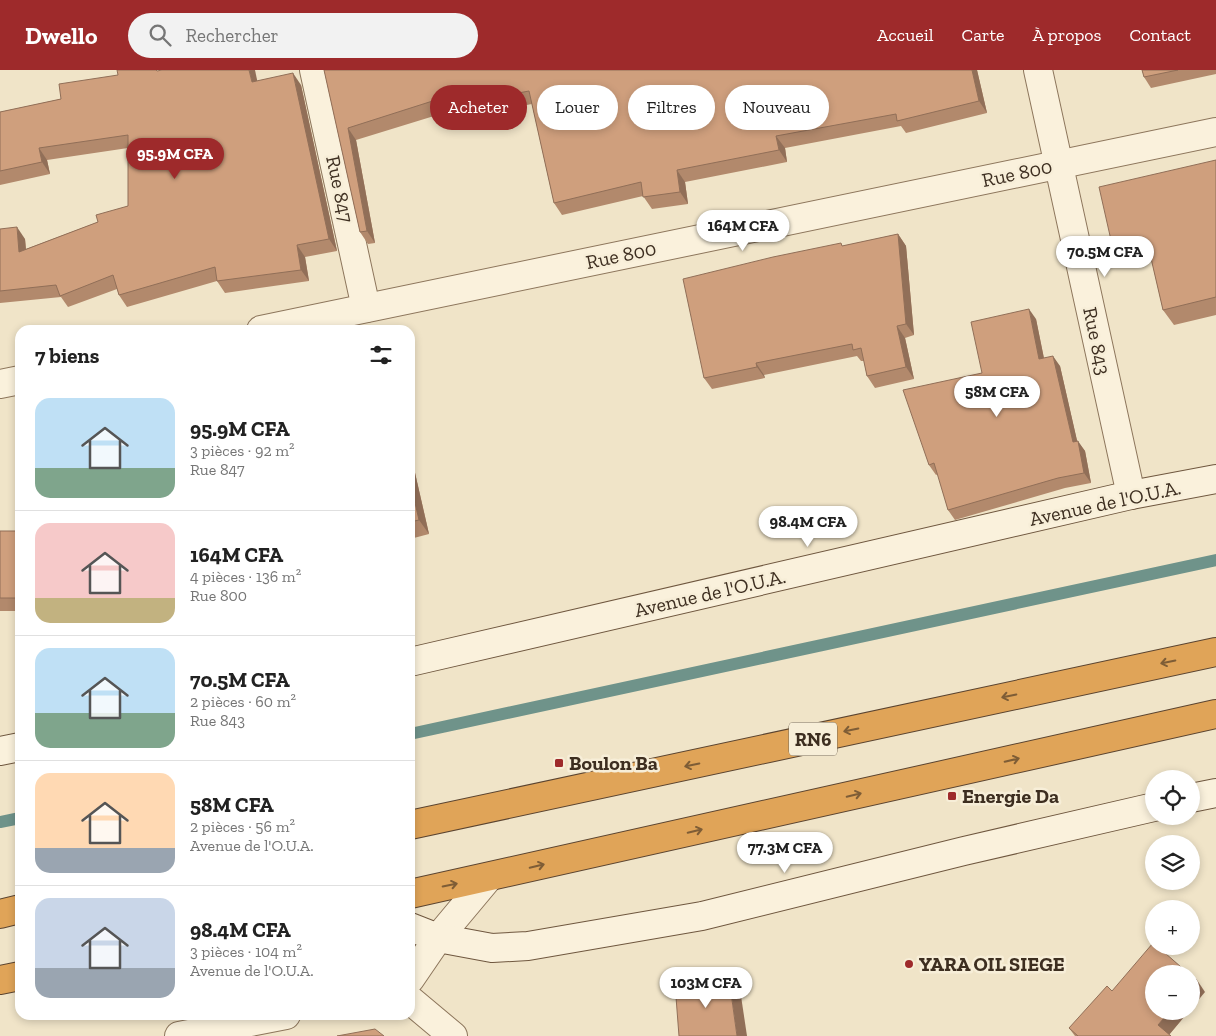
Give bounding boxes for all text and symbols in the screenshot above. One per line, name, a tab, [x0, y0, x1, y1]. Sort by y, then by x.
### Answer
search box	[128, 13, 478, 58]
text: Dwello	[25, 21, 98, 50]
icon: search	[146, 21, 174, 49]
text: Rechercher	[186, 24, 279, 47]
text: Accueil	[877, 24, 934, 46]
text: Carte	[962, 24, 1005, 46]
text: À propos	[1033, 24, 1101, 46]
text: Contact	[1129, 24, 1191, 46]
chip: Acheter	[430, 85, 527, 130]
chip: Louer	[537, 85, 618, 130]
chip: Filtres	[628, 85, 715, 130]
chip: Nouveau	[725, 85, 829, 130]
pin: 95.9M CFA	[118, 138, 232, 180]
text: 95.9M CFA	[137, 144, 213, 163]
street label: Rue 847	[321, 153, 359, 225]
street label: Rue 800	[980, 154, 1054, 192]
pin: 164M CFA	[691, 210, 795, 252]
text: 164M CFA	[707, 216, 779, 235]
street label: Rue 800	[584, 236, 658, 274]
pin: 70.5M CFA	[1048, 236, 1162, 278]
text: 70.5M CFA	[1067, 242, 1143, 261]
street label: Rue 843	[1078, 305, 1116, 377]
icon: filters	[367, 341, 395, 369]
text: 7 biens	[35, 343, 99, 368]
pin: 58M CFA	[951, 376, 1043, 418]
text: 58M CFA	[965, 382, 1029, 401]
text: 95.9M CFA	[190, 416, 290, 441]
icon: home	[75, 418, 135, 478]
text: 3 pièces · 92 m²	[190, 441, 295, 460]
text: Rue 847	[190, 460, 245, 479]
street label: Avenue de l'O.U.A.	[1027, 475, 1183, 531]
pin: 98.4M CFA	[751, 506, 865, 548]
text: 98.4M CFA	[770, 512, 846, 531]
text: 164M CFA	[190, 542, 283, 567]
icon: home	[75, 543, 135, 603]
street label: Avenue de l'O.U.A.	[632, 564, 788, 622]
text: 4 pièces · 136 m²	[190, 567, 301, 586]
text: Rue 800	[190, 586, 247, 605]
one-way arrow	[1161, 658, 1177, 667]
text: 70.5M CFA	[190, 667, 290, 692]
icon: home	[75, 668, 135, 728]
text: 2 pièces · 60 m²	[190, 692, 296, 711]
one-way arrow	[1002, 692, 1018, 701]
text: Rue 843	[190, 711, 245, 730]
road number: RN6	[789, 722, 837, 756]
one-way arrow	[843, 726, 859, 736]
place label: Boulon Ba	[569, 751, 658, 775]
one-way arrow	[1004, 755, 1020, 764]
marker: Boulon Ba	[553, 757, 565, 769]
one-way arrow	[684, 761, 700, 770]
map controls	[1145, 770, 1200, 1020]
button: locate	[1145, 770, 1200, 825]
place label: Energie Da	[962, 784, 1059, 808]
one-way arrow	[845, 790, 861, 799]
marker: Energie Da	[946, 790, 958, 802]
text: 58M CFA	[190, 792, 274, 817]
icon: home	[75, 793, 135, 853]
text: 2 pièces · 56 m²	[190, 817, 295, 836]
one-way arrow	[687, 826, 703, 835]
pin: 77.3M CFA	[728, 832, 842, 874]
button: layers	[1145, 835, 1200, 890]
text: Avenue de l'O.U.A.	[190, 836, 314, 855]
text: 77.3M CFA	[748, 838, 822, 857]
one-way arrow	[528, 861, 544, 870]
one-way arrow	[441, 880, 457, 890]
button: +	[1145, 900, 1200, 955]
text: 98.4M CFA	[190, 917, 291, 942]
icon: home	[75, 918, 135, 978]
text: 3 pièces · 104 m²	[190, 942, 302, 961]
place label: YARA OIL SIEGE	[919, 952, 1065, 976]
marker: YARA OIL SIEGE	[903, 958, 915, 970]
text: Avenue de l'O.U.A.	[190, 961, 314, 980]
button: −	[1145, 965, 1200, 1020]
pin: 103M CFA	[654, 966, 758, 1009]
text: 103M CFA	[670, 973, 742, 992]

